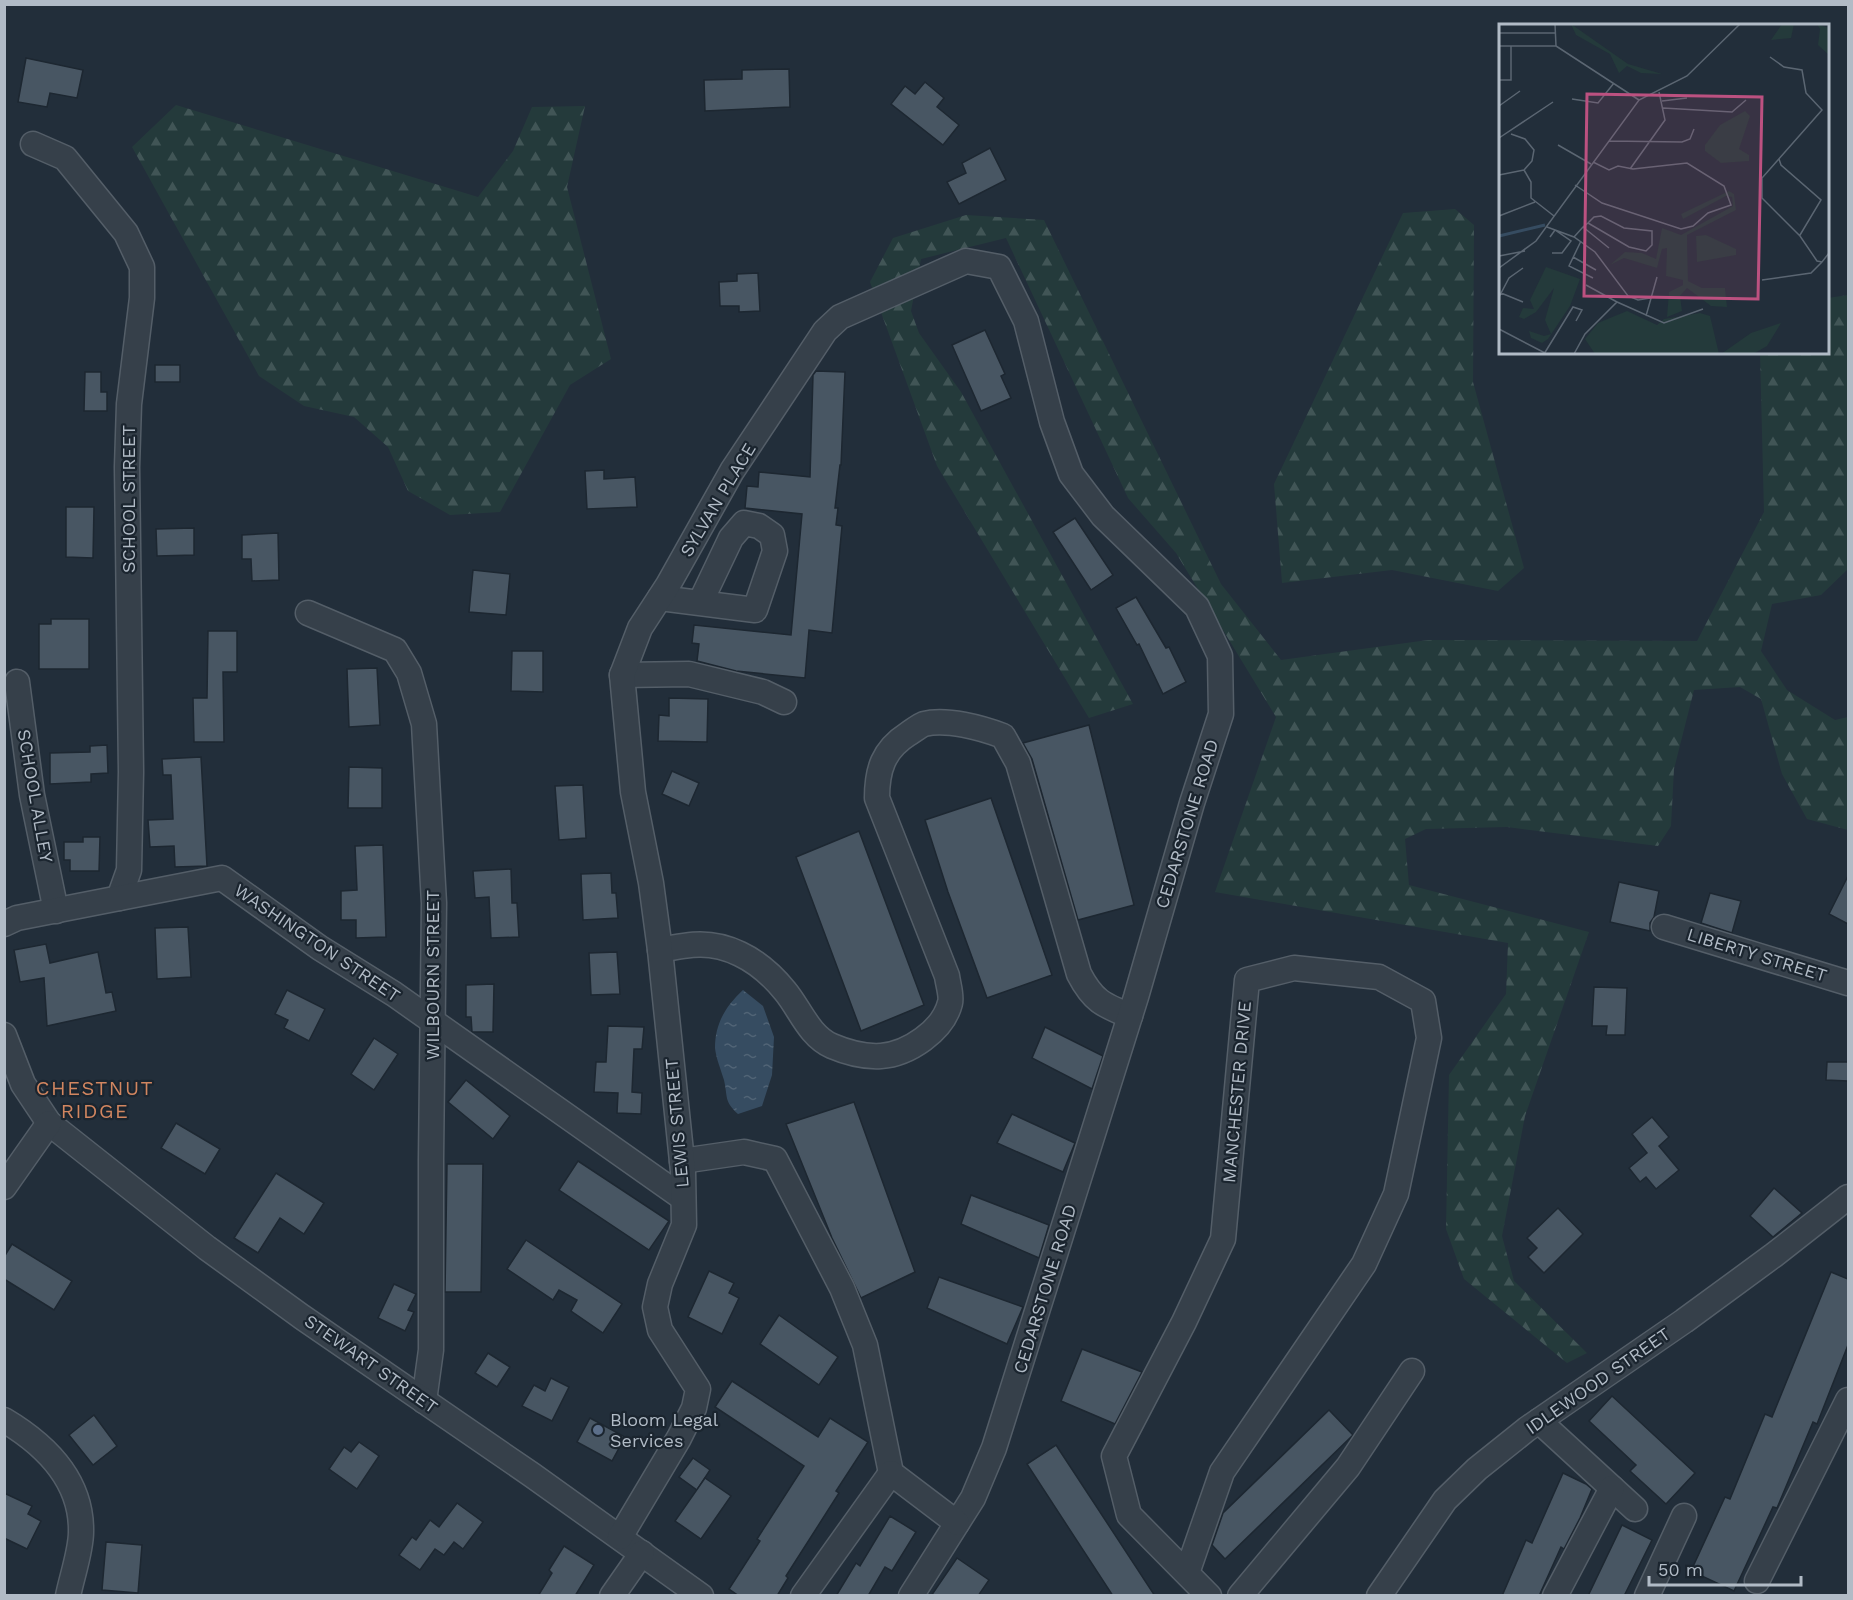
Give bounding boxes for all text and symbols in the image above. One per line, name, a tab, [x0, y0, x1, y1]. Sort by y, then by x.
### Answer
inset map	[1499, 24, 1829, 354]
street label: SCHOOL STREET	[118, 425, 139, 573]
street label: SYLVAN PLACE	[675, 439, 760, 560]
street label: SCHOOL ALLEY	[13, 728, 58, 865]
street label: CEDARSTONE ROAD	[1151, 737, 1222, 911]
street label: WASHINGTON STREET	[230, 879, 404, 1006]
street label: WILBOURN STREET	[422, 890, 443, 1060]
street label: LIBERTY STREET	[1685, 923, 1830, 986]
street label: MANCHESTER DRIVE	[1218, 1000, 1255, 1184]
street label: LEWIS STREET	[660, 1057, 693, 1189]
district label: CHESTNUT RIDGE	[36, 1076, 154, 1123]
street label: CEDARSTONE ROAD	[1009, 1202, 1080, 1376]
street label: STEWART STREET	[301, 1310, 442, 1417]
street label: IDLEWOOD STREET	[1521, 1323, 1674, 1438]
place label: Bloom Legal Services	[610, 1409, 719, 1451]
marker: Bloom Legal Services	[591, 1423, 605, 1437]
scale bar	[1649, 1549, 1800, 1587]
text: 50 m	[1658, 1559, 1703, 1580]

